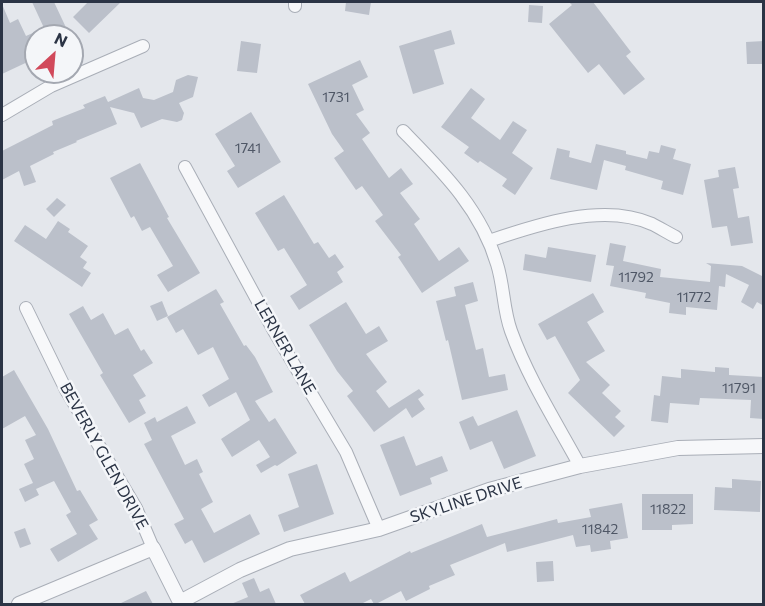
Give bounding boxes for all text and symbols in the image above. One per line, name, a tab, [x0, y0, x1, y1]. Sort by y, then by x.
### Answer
north arrow	[24, 24, 84, 84]
text: N	[52, 28, 71, 50]
house number: 1731	[322, 89, 350, 105]
house number: 1741	[235, 140, 261, 156]
house number: 11792	[618, 269, 654, 285]
house number: 11772	[677, 289, 711, 305]
street label: LERNER LANE	[250, 296, 320, 398]
street label: BEVERLY GLEN DRIVE	[56, 379, 152, 533]
house number: 11791	[722, 380, 756, 396]
street label: SKYLINE DRIVE	[408, 473, 524, 527]
house number: 11822	[650, 501, 686, 517]
house number: 11842	[582, 521, 618, 537]

